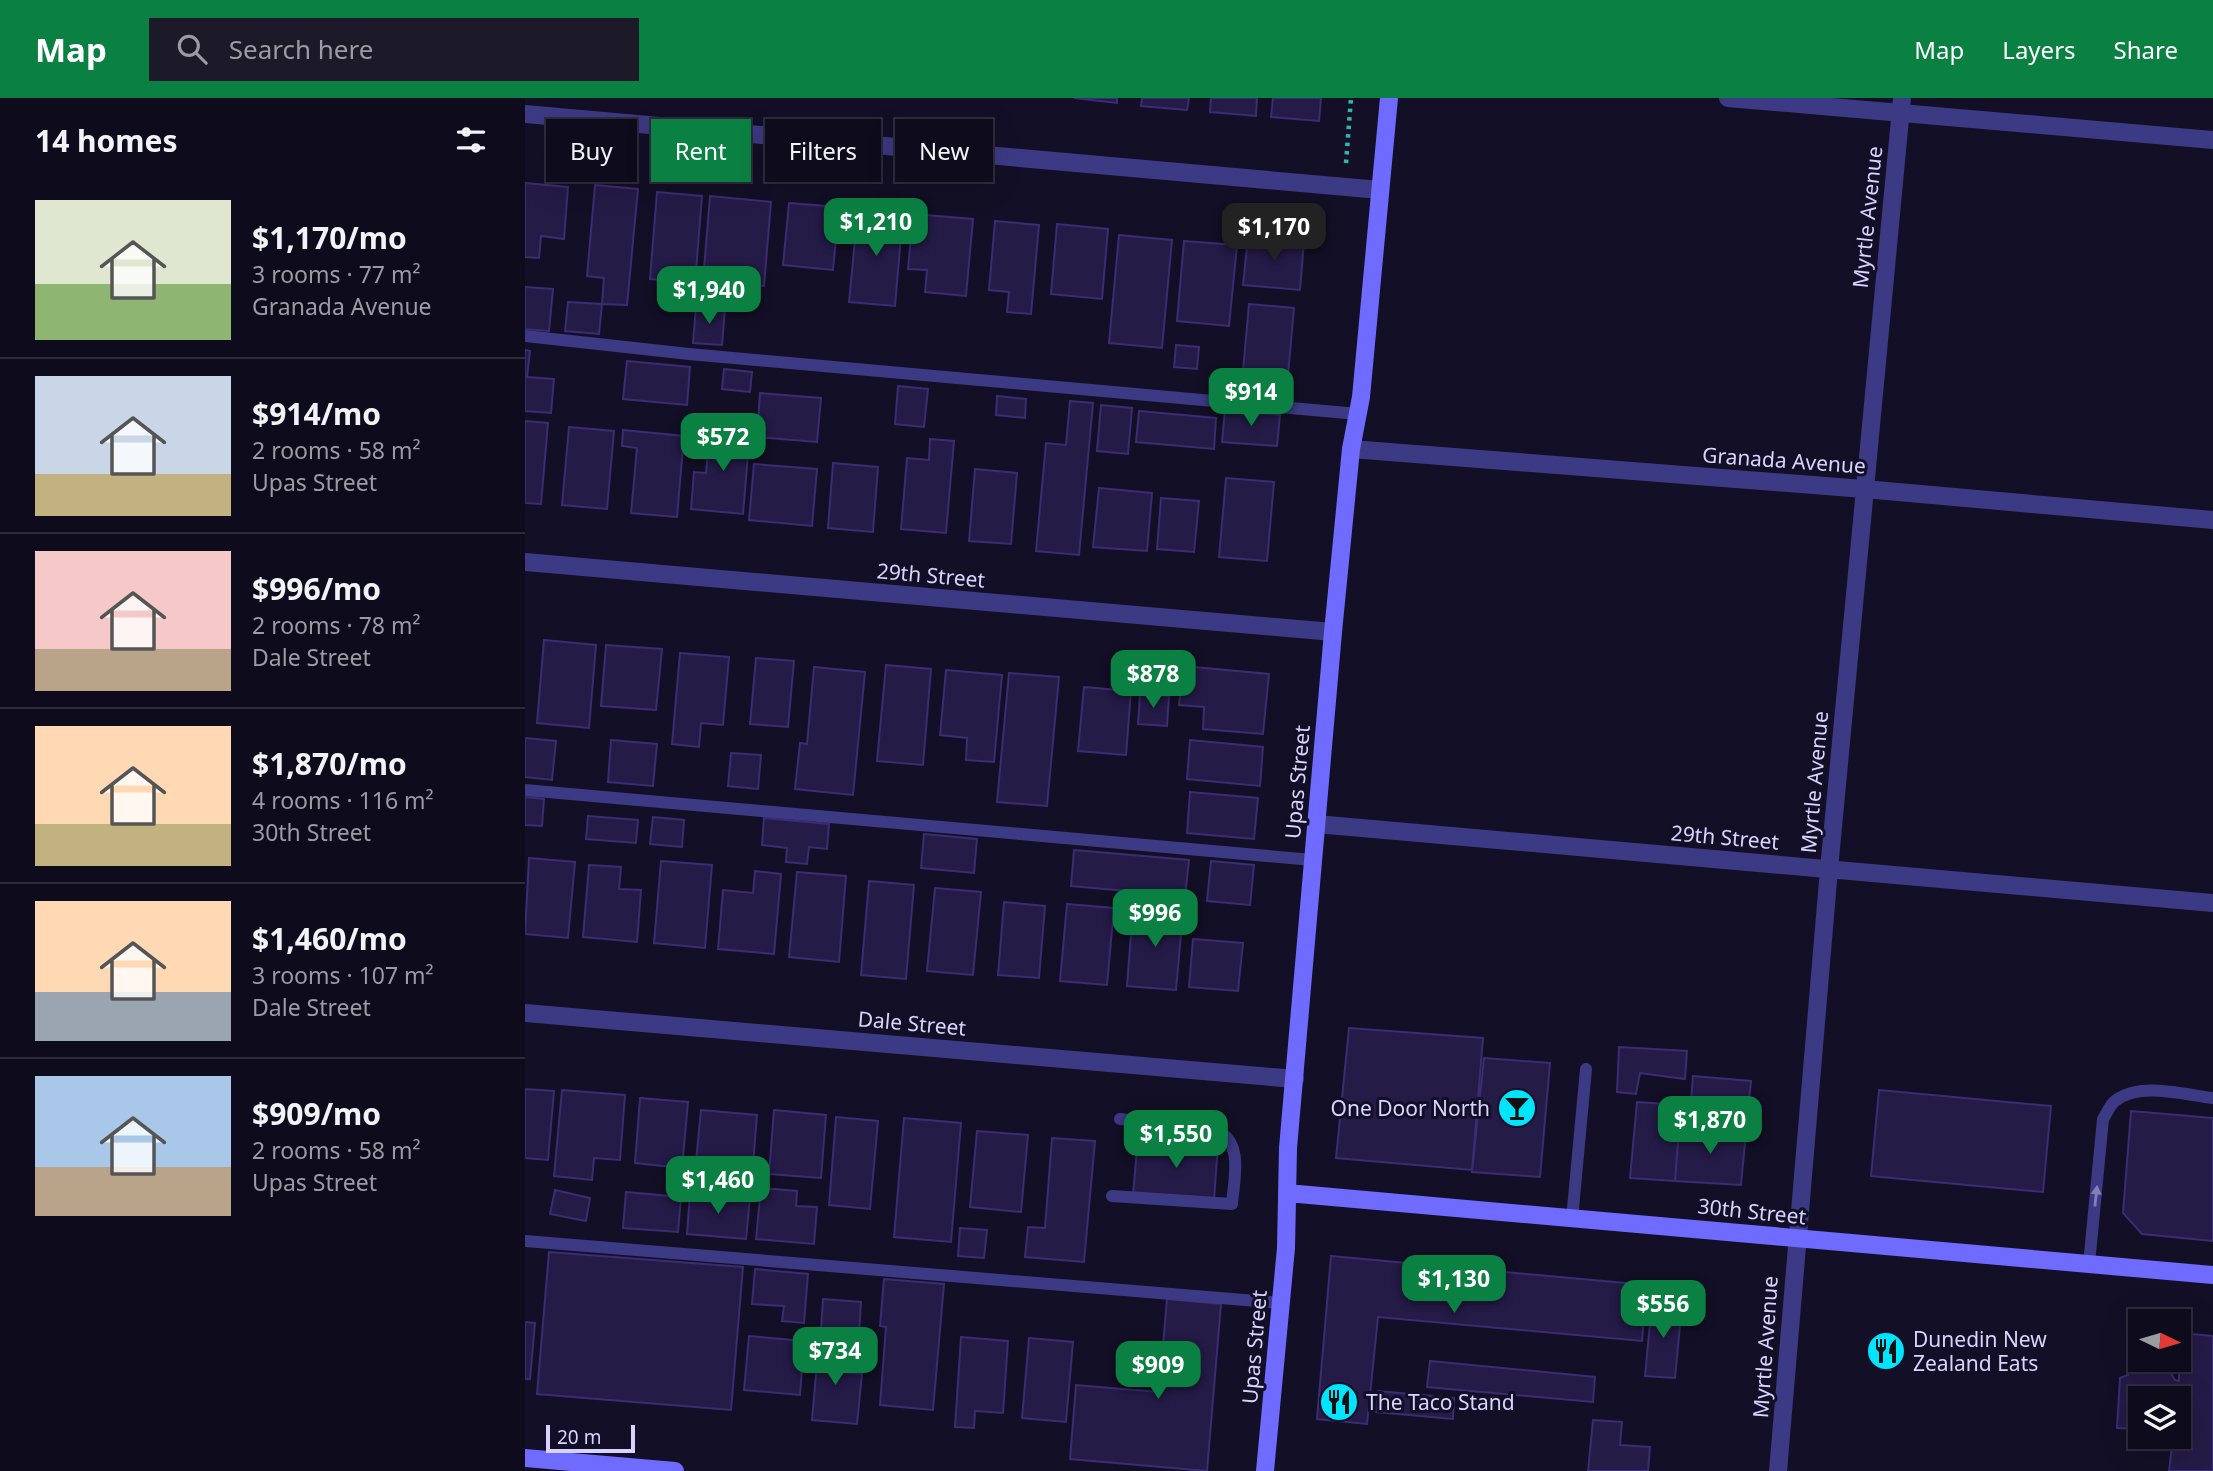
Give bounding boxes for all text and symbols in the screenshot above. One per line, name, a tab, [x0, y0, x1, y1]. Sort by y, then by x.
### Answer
search box	[149, 18, 639, 81]
text: Map	[35, 27, 107, 72]
icon: search	[173, 30, 211, 68]
text: Search here	[229, 31, 373, 67]
text: Map	[1914, 33, 1964, 66]
text: Layers	[2002, 33, 2076, 66]
text: Share	[2114, 33, 2178, 66]
chip: Buy	[546, 119, 637, 182]
chip: Rent	[651, 119, 751, 182]
chip: Filters	[765, 119, 881, 182]
chip: New	[895, 119, 993, 182]
text: 14 homes	[35, 120, 178, 161]
icon: filters	[452, 121, 490, 159]
street label: Myrtle Avenue	[1846, 145, 1888, 289]
pin: $1,210	[819, 198, 933, 258]
pin: $1,170	[1217, 204, 1331, 263]
text: $1,210	[840, 205, 912, 237]
text: $1,170	[1238, 210, 1310, 242]
text: $1,170/mo	[252, 217, 407, 258]
icon: home	[91, 228, 175, 312]
text: 3 rooms · 77 m²	[252, 258, 421, 290]
pin: $1,940	[652, 266, 766, 326]
text: $1,940	[673, 273, 745, 305]
text: Granada Avenue	[252, 290, 432, 322]
pin: $914	[1210, 368, 1292, 428]
text: $914	[1225, 375, 1277, 407]
text: $914/mo	[252, 393, 381, 434]
icon: home	[91, 404, 175, 488]
pin: $572	[682, 414, 764, 473]
text: $572	[697, 420, 749, 452]
text: 2 rooms · 58 m²	[252, 434, 421, 466]
street label: Granada Avenue	[1701, 440, 1867, 480]
text: Upas Street	[252, 466, 377, 498]
street label: 29th Street	[876, 556, 987, 594]
text: $996/mo	[252, 568, 381, 609]
icon: home	[91, 579, 175, 663]
text: 2 rooms · 78 m²	[252, 609, 421, 641]
text: Dale Street	[252, 641, 371, 673]
pin: $878	[1112, 650, 1194, 710]
text: $878	[1127, 657, 1179, 689]
street label: Myrtle Avenue	[1794, 710, 1834, 854]
street label: Upas Street	[1278, 723, 1316, 840]
text: $1,870/mo	[252, 743, 407, 784]
icon: home	[91, 754, 175, 838]
text: 4 rooms · 116 m²	[252, 784, 434, 816]
text: 30th Street	[252, 816, 371, 848]
street label: 29th Street	[1670, 818, 1781, 856]
pin: $996	[1114, 890, 1196, 949]
text: $996	[1129, 896, 1181, 928]
text: $1,460/mo	[252, 918, 407, 959]
icon: home	[91, 929, 175, 1013]
text: 3 rooms · 107 m²	[252, 959, 434, 991]
text: Dale Street	[252, 991, 371, 1023]
street label: Dale Street	[857, 1004, 968, 1042]
bar icon: One Door North	[1496, 1087, 1538, 1129]
text: $909/mo	[252, 1093, 381, 1134]
place label: One Door North	[1331, 1094, 1490, 1122]
pin: $1,870	[1653, 1096, 1767, 1156]
text: $1,870	[1674, 1103, 1746, 1135]
icon: home	[91, 1104, 175, 1188]
pin: $1,550	[1119, 1110, 1233, 1170]
text: $1,550	[1140, 1117, 1212, 1149]
text: 2 rooms · 58 m²	[252, 1134, 421, 1166]
pin: $1,460	[661, 1156, 775, 1216]
text: $1,460	[682, 1163, 754, 1195]
text: Upas Street	[252, 1166, 377, 1198]
one-way arrow	[2091, 1185, 2102, 1207]
street label: 30th Street	[1696, 1191, 1808, 1231]
pin: $1,130	[1397, 1256, 1511, 1315]
text: $1,130	[1418, 1262, 1490, 1294]
street label: Myrtle Avenue	[1746, 1275, 1784, 1419]
pin: $556	[1622, 1280, 1704, 1340]
text: $556	[1637, 1287, 1689, 1319]
street label: Upas Street	[1235, 1288, 1273, 1405]
north arrow	[2128, 1309, 2191, 1372]
map controls	[2128, 1309, 2191, 1449]
place label: Dunedin New Zealand Eats	[1913, 1325, 2047, 1377]
pin: $734	[794, 1328, 876, 1387]
restaurant icon: Dunedin New Zealand Eats	[1865, 1330, 1907, 1372]
text: $734	[809, 1334, 861, 1366]
pin: $909	[1117, 1342, 1199, 1401]
text: $909	[1132, 1348, 1184, 1380]
restaurant icon: The Taco Stand	[1318, 1381, 1360, 1423]
button: layers	[2128, 1386, 2191, 1449]
place label: The Taco Stand	[1366, 1388, 1515, 1416]
scale bar	[546, 1422, 635, 1454]
text: 20 m	[557, 1424, 601, 1450]

